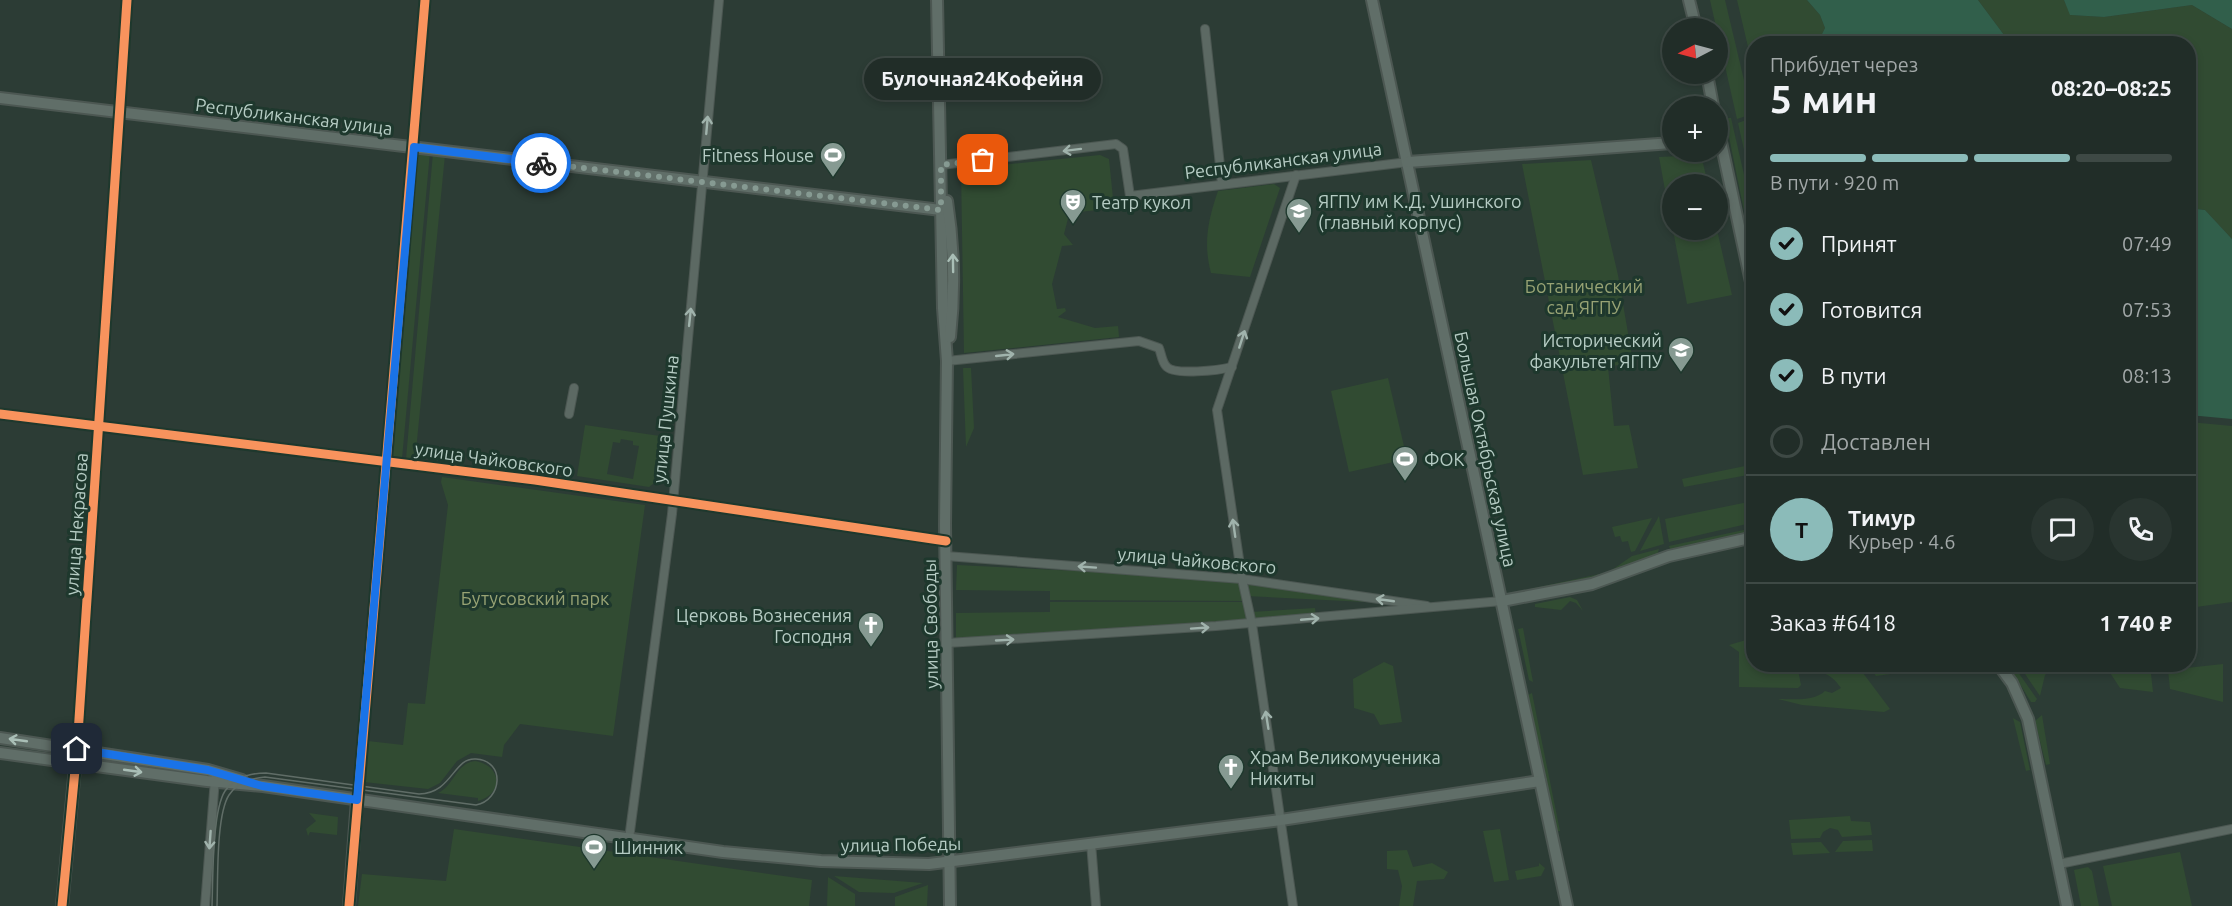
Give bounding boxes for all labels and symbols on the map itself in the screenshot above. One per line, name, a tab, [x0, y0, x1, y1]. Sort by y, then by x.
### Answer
north arrow	[1662, 18, 1728, 84]
callout: Булочная24Кофейня	[864, 58, 1102, 100]
street label: Республиканская улица	[194, 94, 394, 138]
one-way arrow	[702, 115, 713, 135]
courier	[511, 133, 571, 193]
pin	[957, 134, 1008, 185]
street label: Республиканская улица	[1183, 138, 1383, 182]
sports icon: Fitness House	[818, 140, 848, 178]
place label: Fitness House	[702, 145, 814, 165]
one-way arrow	[1062, 145, 1082, 156]
theatre icon: Театр кукол	[1058, 187, 1088, 225]
place label: ЯГПУ им К.Д. Ушинского (главный корпус)	[1318, 191, 1521, 233]
place label: Театр кукол	[1092, 192, 1191, 212]
school or university icon: ЯГПУ им К.Д. Ушинского (главный корпус)	[1284, 196, 1314, 234]
one-way arrow	[947, 254, 959, 274]
park label: Ботанический сад ЯГПУ	[1525, 276, 1643, 317]
one-way arrow	[685, 308, 696, 328]
street label: Большая Октябрьская улица	[1451, 329, 1521, 569]
one-way arrow	[1237, 330, 1248, 349]
place label: Исторический факультет ЯГПУ	[1529, 330, 1662, 371]
school or university icon: Исторический факультет ЯГПУ	[1666, 335, 1696, 373]
one-way arrow	[994, 349, 1014, 360]
street label: улица Пушкина	[648, 354, 682, 484]
street label: улица Чайковского	[414, 438, 574, 480]
sports icon: ФОК	[1390, 444, 1420, 482]
place label: ФОК	[1424, 449, 1464, 469]
street label: улица Некрасова	[61, 452, 91, 596]
one-way arrow	[1229, 519, 1240, 538]
street label: улица Чайковского	[1117, 543, 1277, 577]
street label: улица Свободы	[919, 559, 941, 689]
one-way arrow	[1078, 561, 1097, 572]
park label: Бутусовский парк	[461, 588, 609, 608]
one-way arrow	[1376, 594, 1395, 605]
place label: Церковь Вознесения Господня	[676, 605, 852, 646]
church icon: Церковь Вознесения Господня	[856, 610, 886, 648]
one-way arrow	[1300, 613, 1320, 624]
one-way arrow	[1189, 622, 1209, 633]
one-way arrow	[995, 634, 1015, 645]
one-way arrow	[1261, 711, 1272, 731]
pin	[51, 723, 102, 774]
one-way arrow	[8, 735, 28, 746]
place label: Храм Великомученика Никиты	[1250, 747, 1441, 788]
church icon: Храм Великомученика Никиты	[1216, 752, 1246, 790]
one-way arrow	[123, 766, 143, 777]
one-way arrow	[204, 830, 215, 850]
sports icon: Шинник	[579, 832, 609, 870]
street label: улица Победы	[840, 833, 962, 855]
place label: Шинник	[614, 837, 683, 857]

